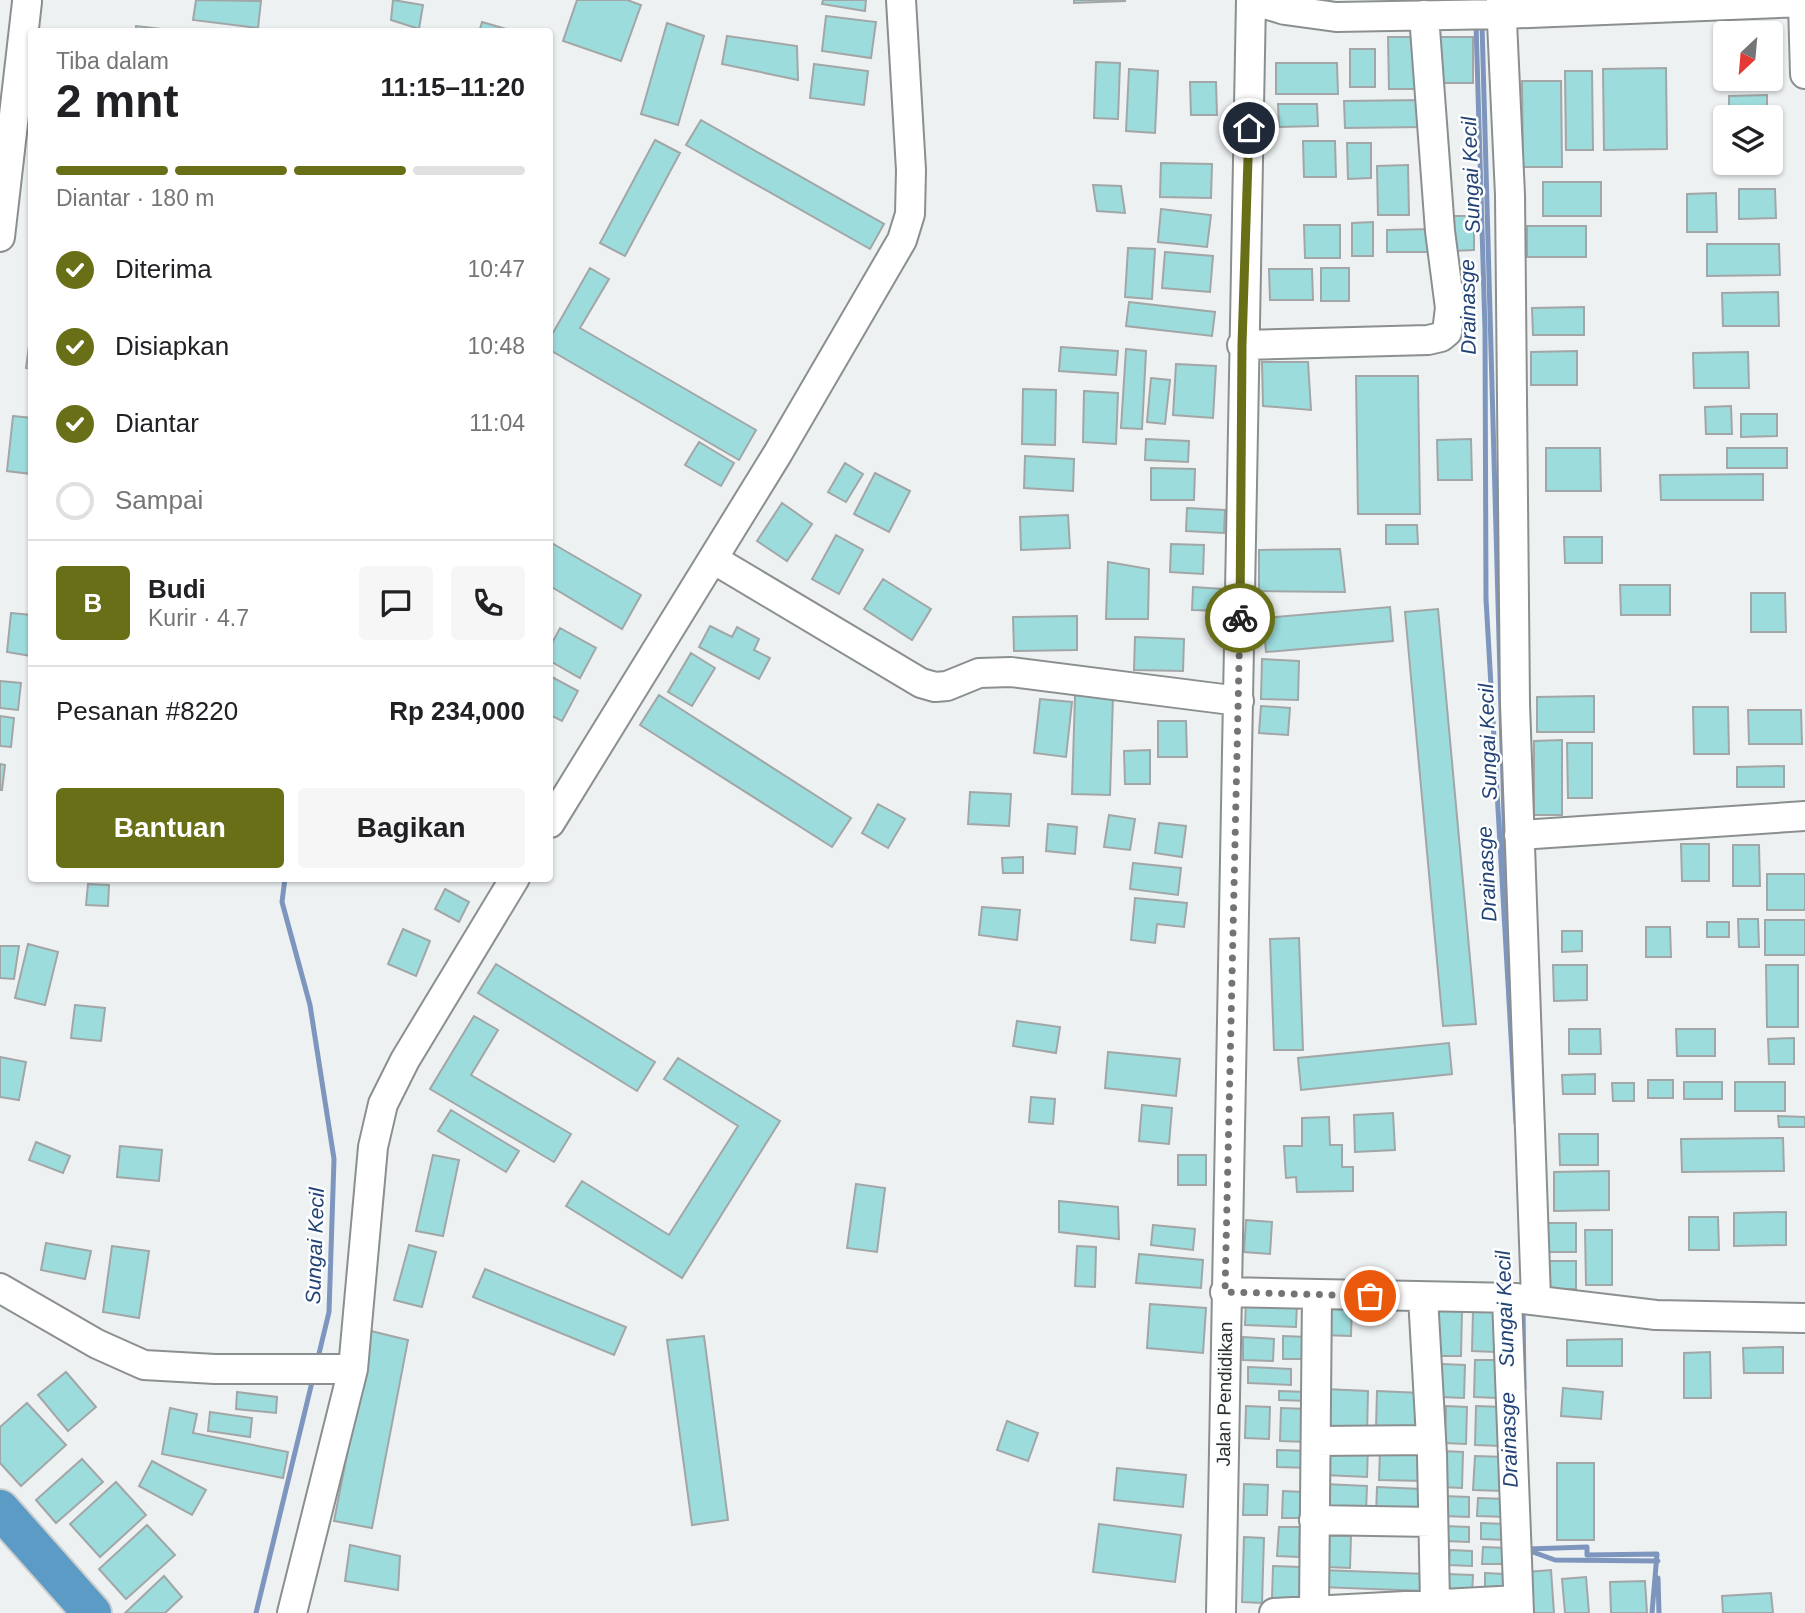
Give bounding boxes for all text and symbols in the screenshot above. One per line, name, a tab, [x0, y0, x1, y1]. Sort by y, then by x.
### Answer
north arrow	[1713, 21, 1783, 91]
map controls	[1713, 21, 1783, 175]
text: Tiba dalam	[56, 48, 169, 74]
text: 11:15–11:20	[380, 72, 525, 102]
text: 2 mnt	[56, 75, 179, 127]
pin	[1219, 98, 1279, 158]
button: layers	[1713, 105, 1783, 175]
icon: home	[1230, 109, 1268, 147]
water label: Sungai Kecil	[1457, 115, 1484, 234]
text: Diantar · 180 m	[56, 185, 215, 211]
icon: check	[56, 251, 94, 289]
text: Diterima	[115, 254, 212, 284]
text: 10:47	[467, 256, 525, 282]
water label: Drainasge	[1455, 259, 1480, 355]
icon: check	[56, 328, 94, 366]
text: Disiapkan	[115, 331, 229, 361]
text: 10:48	[467, 333, 525, 359]
icon: check	[56, 405, 94, 443]
text: Diantar	[115, 408, 199, 438]
text: 11:04	[469, 410, 525, 436]
text: Sampai	[115, 485, 203, 515]
button: chat	[359, 566, 433, 640]
button: phone	[451, 566, 525, 640]
text: Budi	[148, 574, 206, 604]
courier	[1205, 583, 1275, 653]
text: B	[84, 588, 102, 618]
icon: bike	[1221, 599, 1259, 637]
text: Kurir · 4.7	[148, 605, 249, 631]
water label: Sungai Kecil	[1474, 682, 1501, 801]
text: Pesanan #8220	[56, 696, 238, 726]
text: Rp 234,000	[389, 696, 525, 726]
button: Bantuan	[56, 788, 284, 868]
button: Bagikan	[298, 788, 525, 868]
water label: Drainasge	[1473, 826, 1500, 922]
water label: Sungai Kecil	[301, 1186, 328, 1305]
water label: Sungai Kecil	[1491, 1249, 1518, 1368]
pin	[1340, 1266, 1400, 1326]
icon: bag	[1351, 1277, 1389, 1315]
street label: Jalan Pendidikan	[1213, 1321, 1236, 1467]
water label: Drainasge	[1495, 1392, 1522, 1488]

